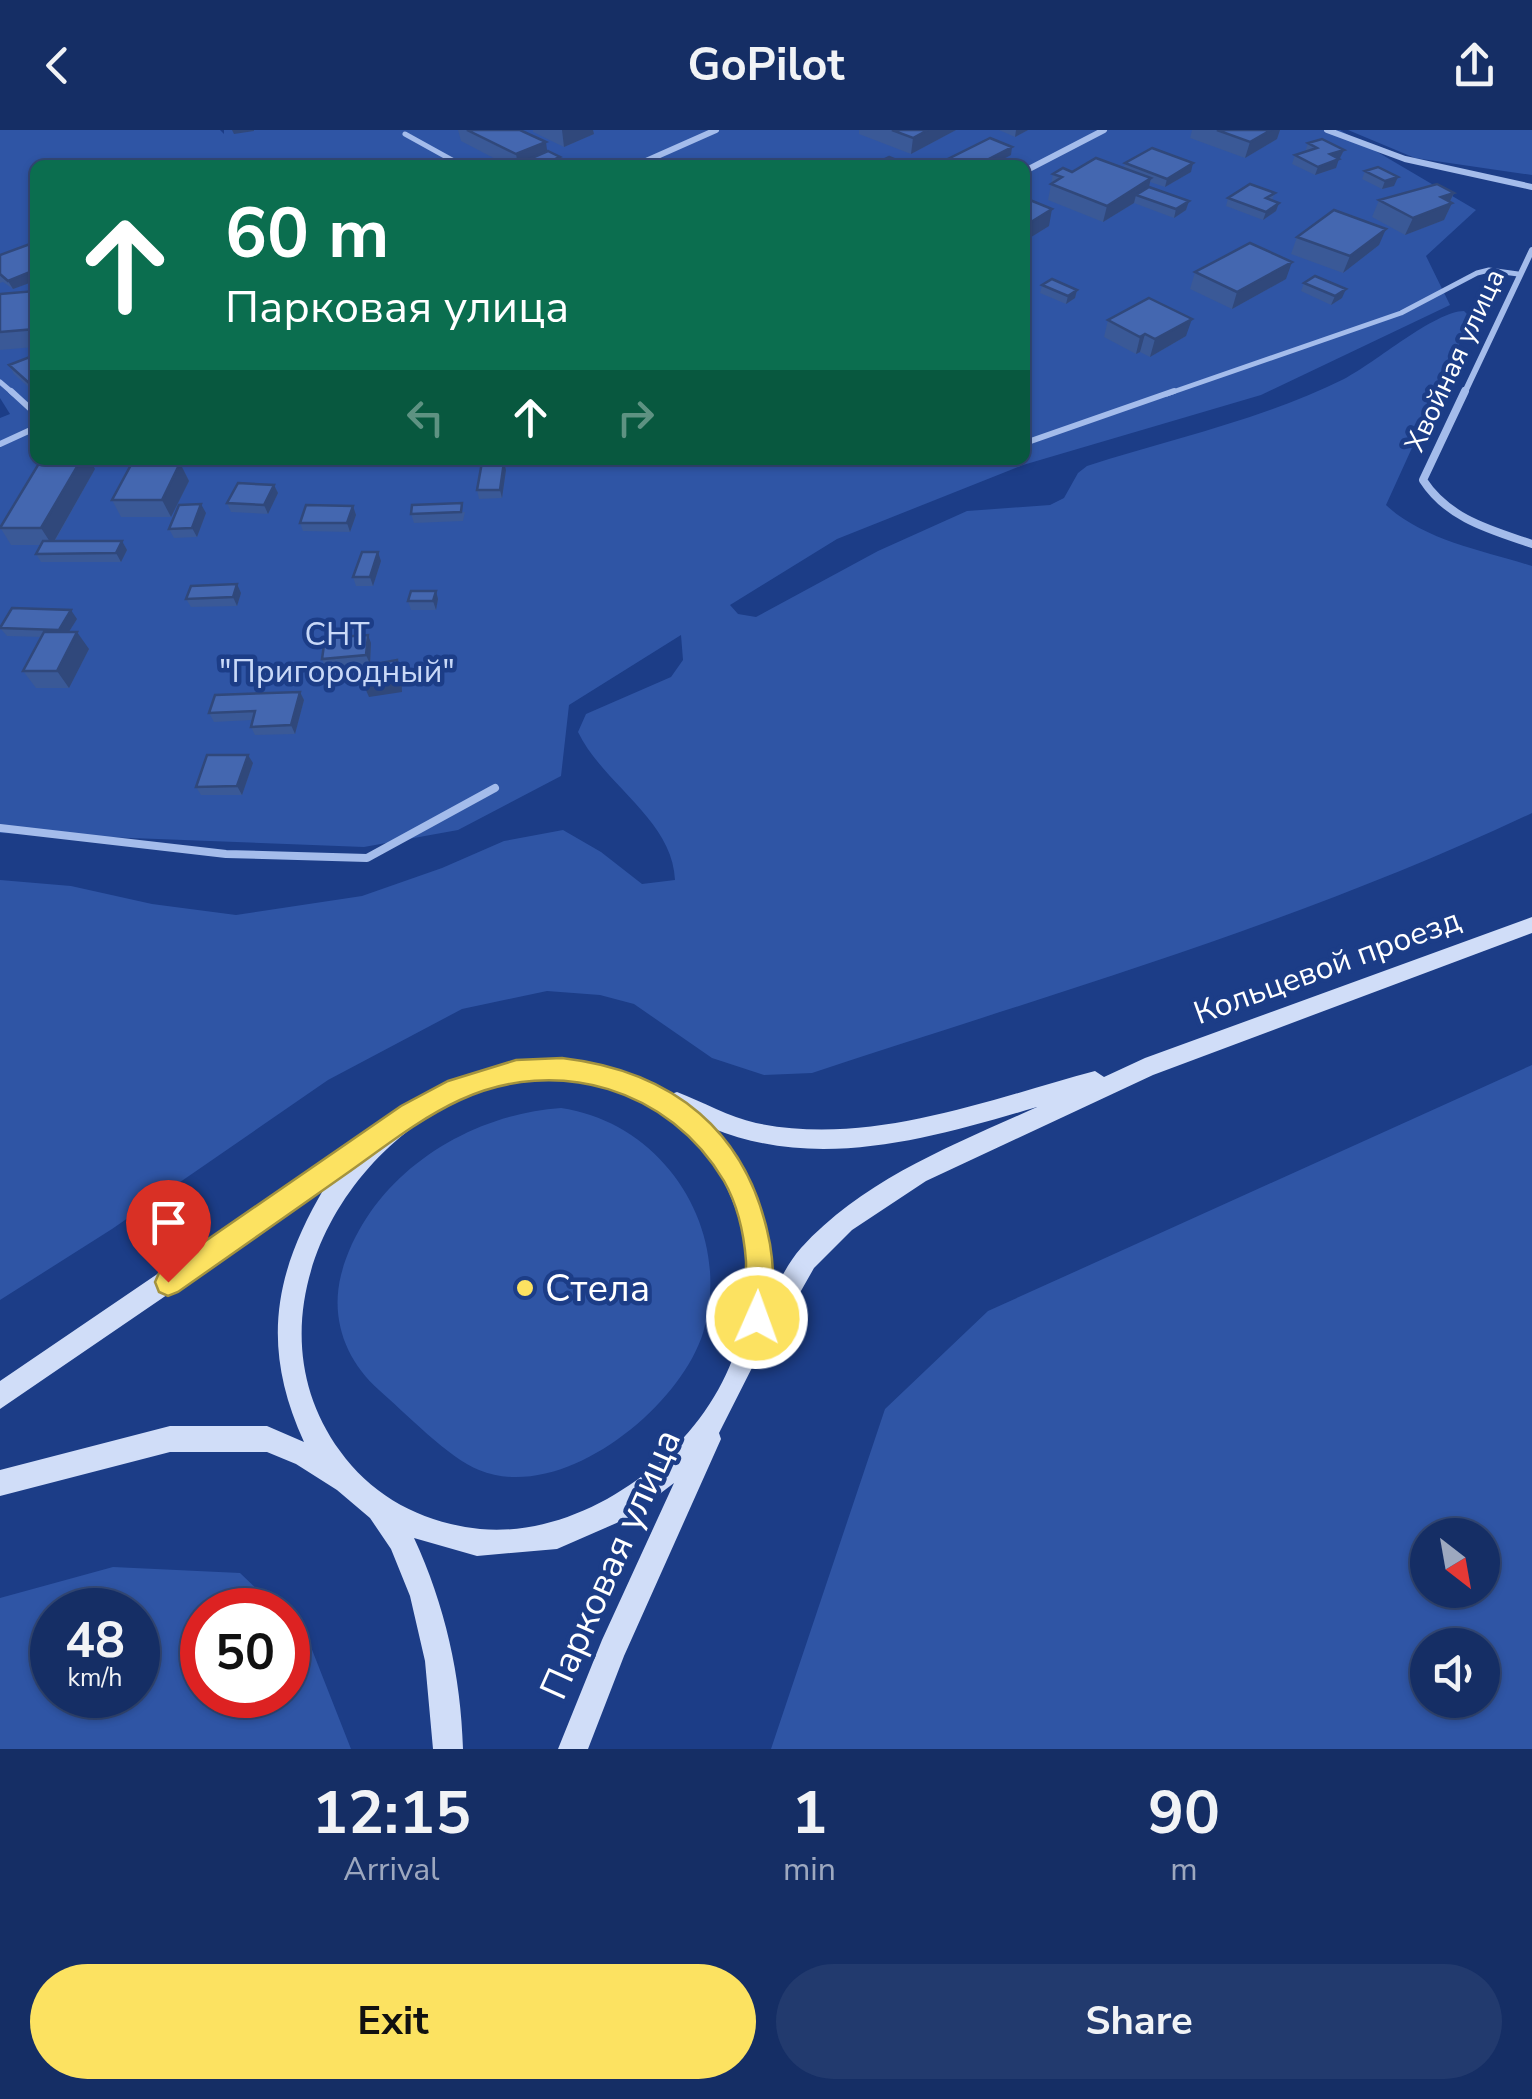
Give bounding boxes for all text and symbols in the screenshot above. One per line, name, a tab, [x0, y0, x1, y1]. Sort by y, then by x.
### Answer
text: GoPilot	[688, 35, 844, 96]
icon: back	[30, 38, 85, 93]
icon: share	[1447, 38, 1502, 93]
text: 60 m	[225, 186, 389, 282]
icon: ahead	[60, 200, 190, 330]
street label: Хвойная улица	[1396, 263, 1514, 458]
text: Парковая улица	[225, 277, 569, 338]
icon: left	[398, 390, 453, 445]
icon: ahead	[503, 390, 558, 445]
icon: right	[608, 390, 663, 445]
park label: СНТ "Пригородный"	[219, 613, 455, 693]
street label: Кольцевой проезд	[1188, 898, 1467, 1035]
pin	[126, 1180, 211, 1283]
icon: arrive	[141, 1195, 196, 1250]
place label: Стела	[545, 1263, 650, 1314]
position arrow	[705, 1266, 809, 1370]
marker: Стела	[514, 1277, 536, 1299]
street label: Парковая улица	[528, 1421, 693, 1707]
north arrow	[1410, 1518, 1500, 1608]
map controls	[1410, 1518, 1500, 1718]
speed limit sign: 50	[180, 1588, 310, 1718]
text: 48	[65, 1606, 125, 1675]
button: sound	[1410, 1628, 1500, 1718]
text: km/h	[67, 1661, 123, 1695]
text: 12:15	[312, 1772, 471, 1854]
text: 1	[791, 1772, 827, 1854]
text: 90	[1148, 1772, 1220, 1854]
text: Arrival	[343, 1848, 440, 1891]
text: min	[783, 1848, 836, 1891]
text: m	[1170, 1848, 1198, 1891]
button: Exit	[30, 1964, 756, 2079]
button: Share	[776, 1964, 1502, 2079]

